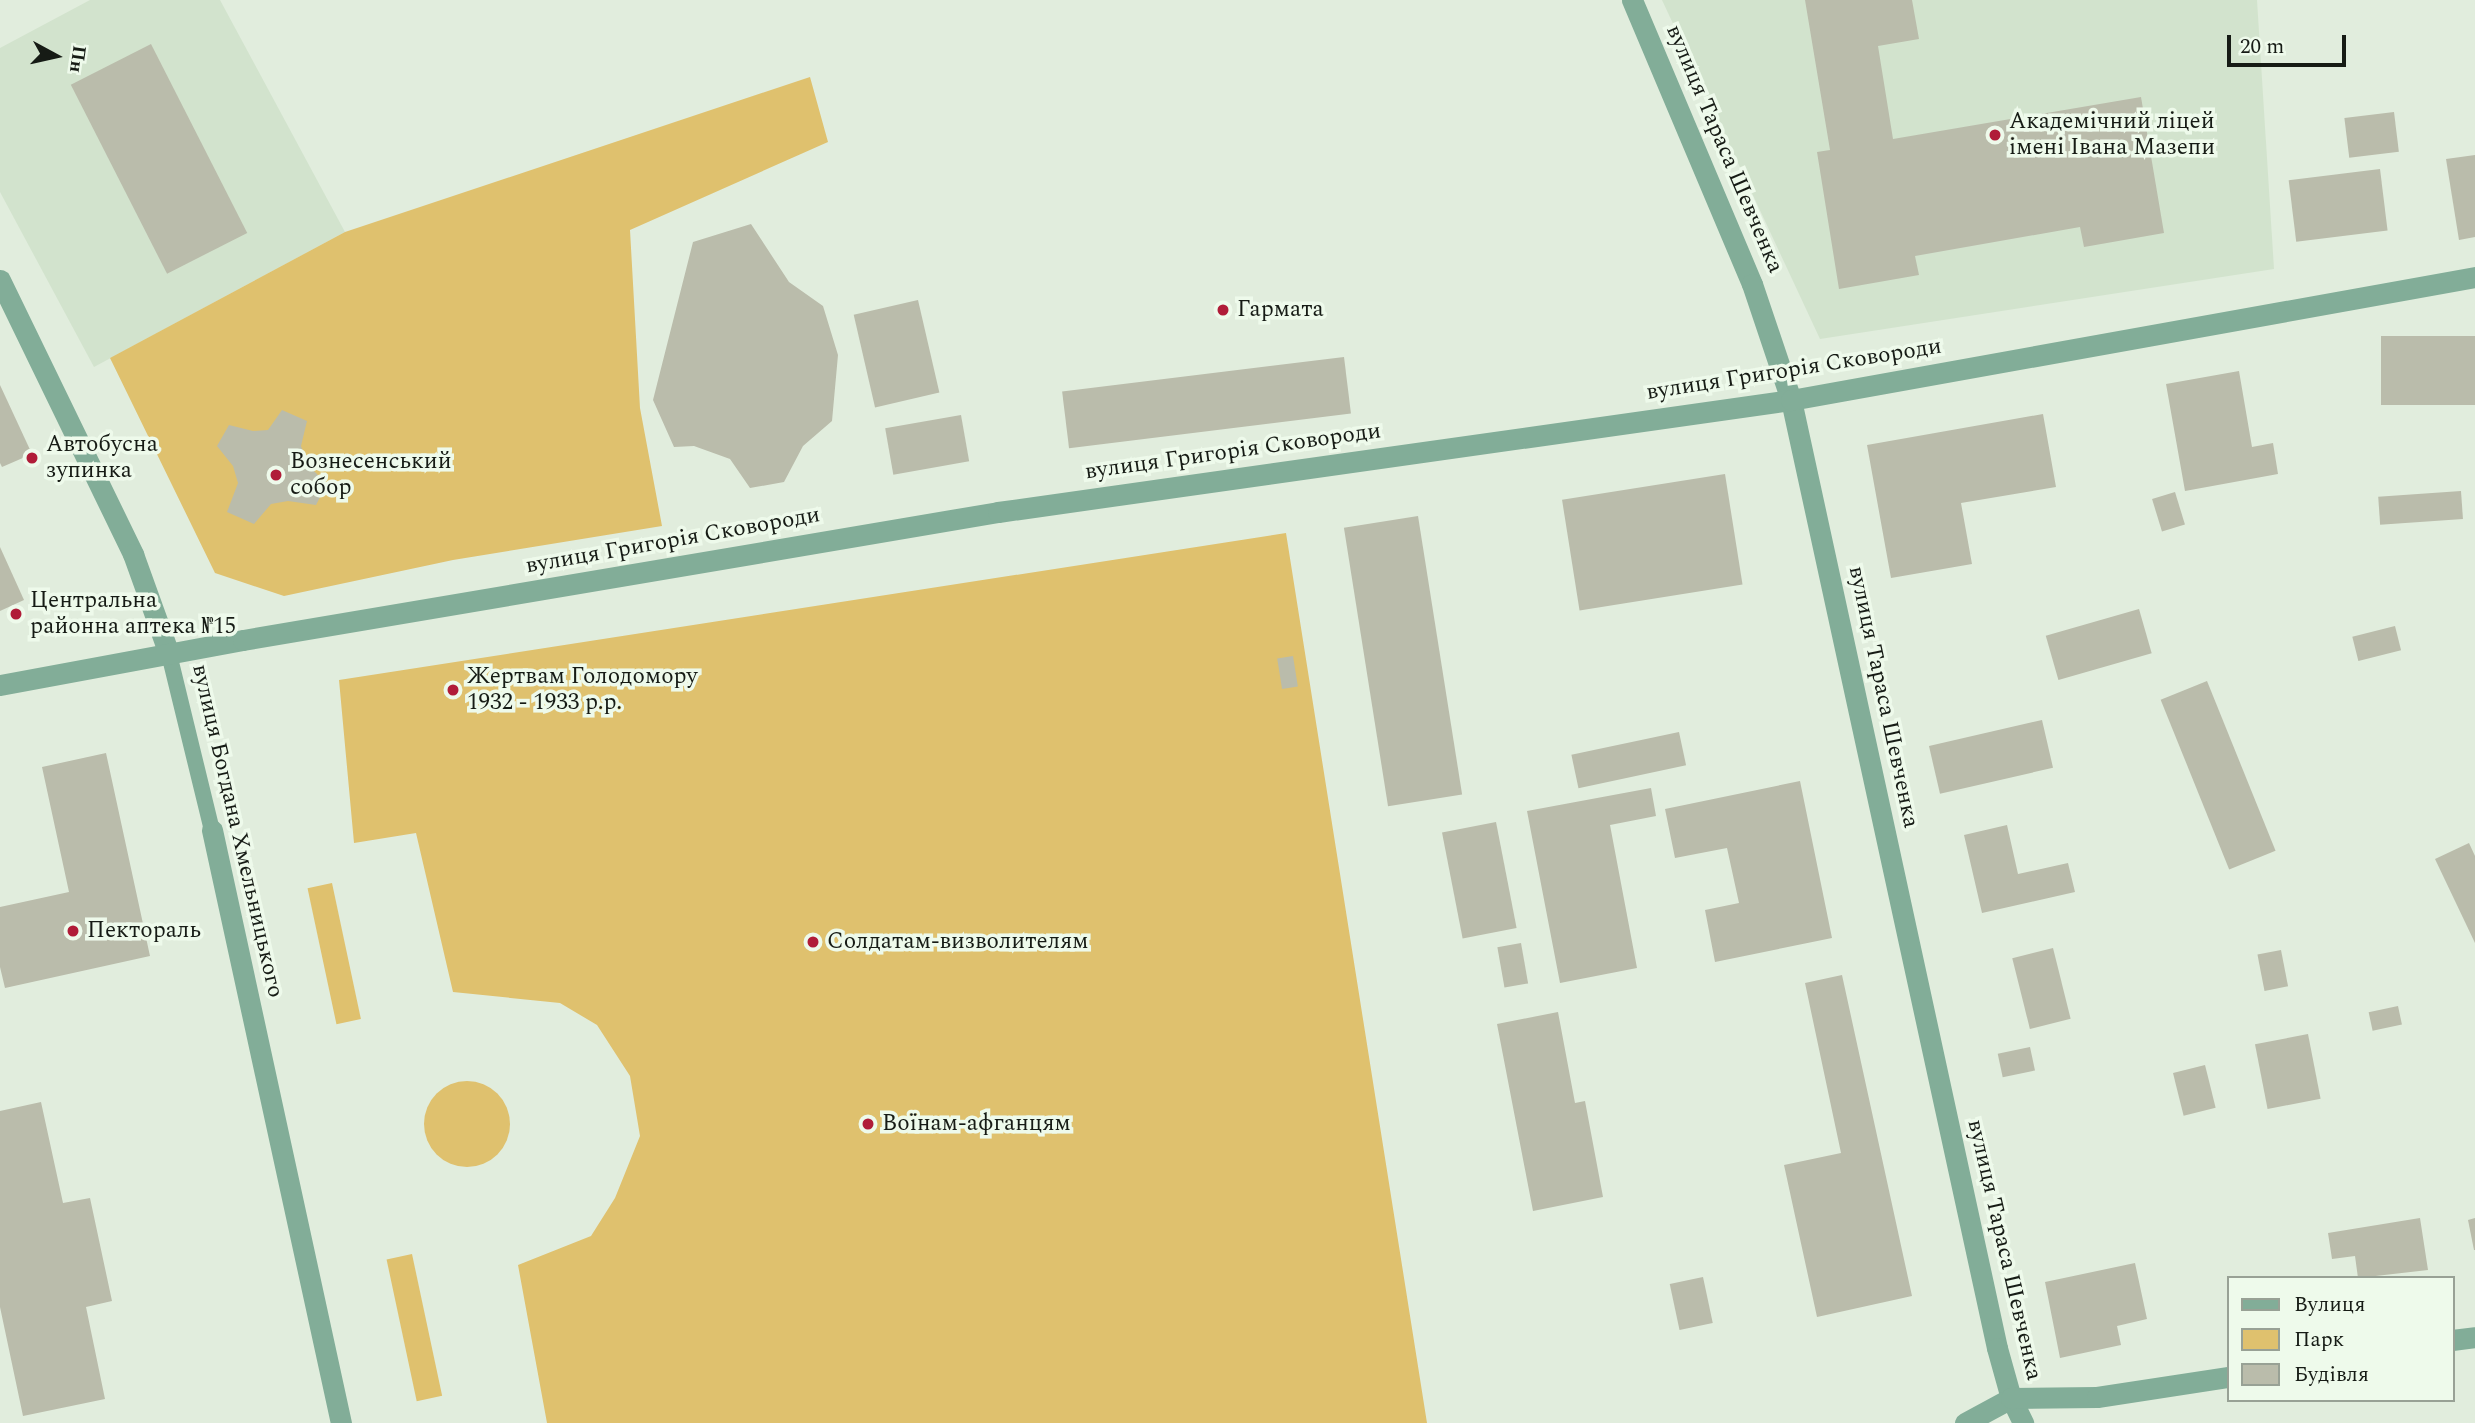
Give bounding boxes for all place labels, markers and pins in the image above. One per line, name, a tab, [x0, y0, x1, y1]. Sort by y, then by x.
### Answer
place label: Академічний ліцей імені Івана Мазепи	[2009, 108, 2215, 162]
marker: Академічний ліцей імені Івана Мазепи	[1987, 127, 2003, 143]
place label: Гармата	[1237, 296, 1324, 324]
marker: Гармата	[1215, 302, 1231, 318]
place label: Автобусна зупинка	[46, 431, 158, 485]
place label: Вознесенський собор	[290, 448, 452, 502]
marker: Автобусна зупинка	[24, 450, 40, 466]
marker: Вознесенський собор	[268, 467, 284, 483]
place label: Центральна районна аптека №15	[30, 587, 236, 641]
marker: Центральна районна аптека №15	[8, 606, 24, 622]
place label: Жертвам Голодомору 1932 - 1933 р.р.	[467, 663, 698, 717]
marker: Жертвам Голодомору 1932 - 1933 р.р.	[445, 682, 461, 698]
place label: Пектораль	[87, 917, 201, 945]
marker: Пектораль	[65, 923, 81, 939]
place label: Солдатам-визволителям	[827, 928, 1089, 956]
marker: Солдатам-визволителям	[805, 934, 821, 950]
place label: Воїнам-афганцям	[882, 1110, 1071, 1138]
marker: Воїнам-афганцям	[860, 1116, 876, 1132]

